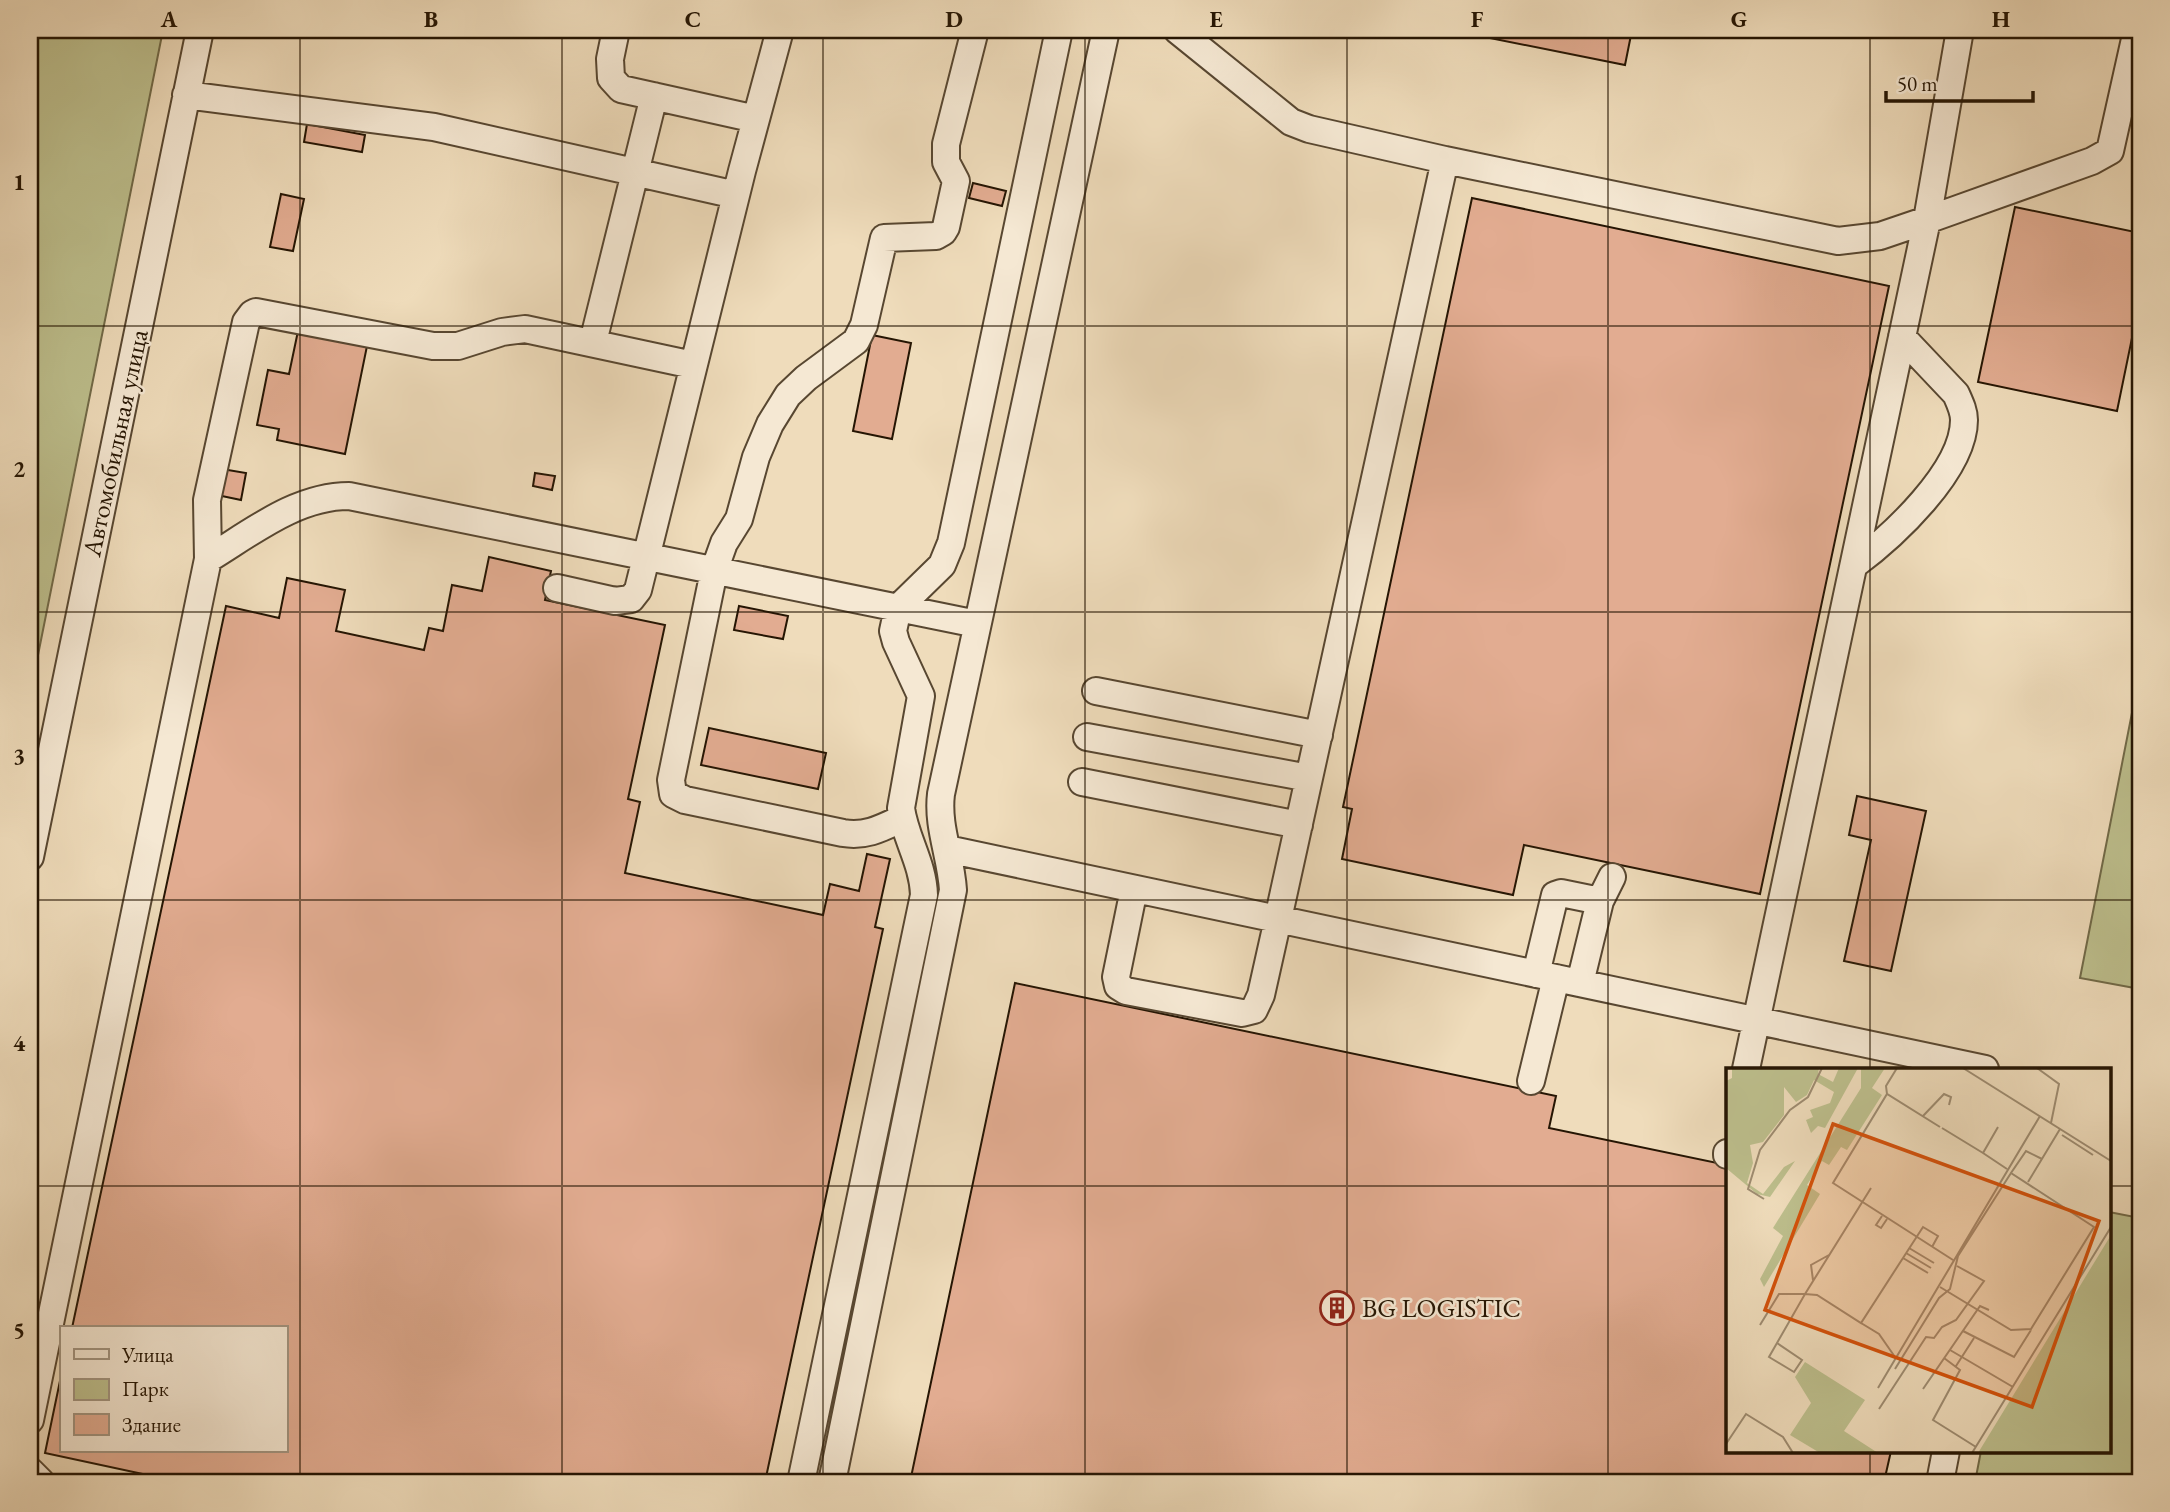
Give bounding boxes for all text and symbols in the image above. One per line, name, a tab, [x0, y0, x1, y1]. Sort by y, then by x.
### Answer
text: A	[160, 4, 178, 34]
text: B	[424, 4, 438, 34]
text: C	[685, 4, 701, 34]
text: D	[945, 4, 963, 34]
text: E	[1209, 4, 1223, 34]
text: F	[1471, 4, 1484, 34]
text: G	[1731, 4, 1747, 34]
text: H	[1992, 4, 2010, 34]
scale bar	[1886, 60, 2034, 104]
text: 50 m	[1897, 70, 1938, 97]
text: 1	[13, 167, 25, 197]
street label: Автомобильная улица	[74, 326, 156, 561]
text: 2	[13, 454, 25, 484]
text: 3	[13, 741, 25, 771]
text: 4	[13, 1028, 26, 1058]
inset map	[1726, 1068, 2110, 1452]
building icon: BG LOGISTIC	[1318, 1289, 1356, 1327]
place label: BG LOGISTIC	[1362, 1291, 1521, 1325]
text: 5	[13, 1315, 25, 1345]
legend	[60, 1326, 287, 1452]
text: Улица	[121, 1341, 174, 1368]
text: Парк	[122, 1375, 169, 1402]
text: Здание	[122, 1411, 181, 1438]

